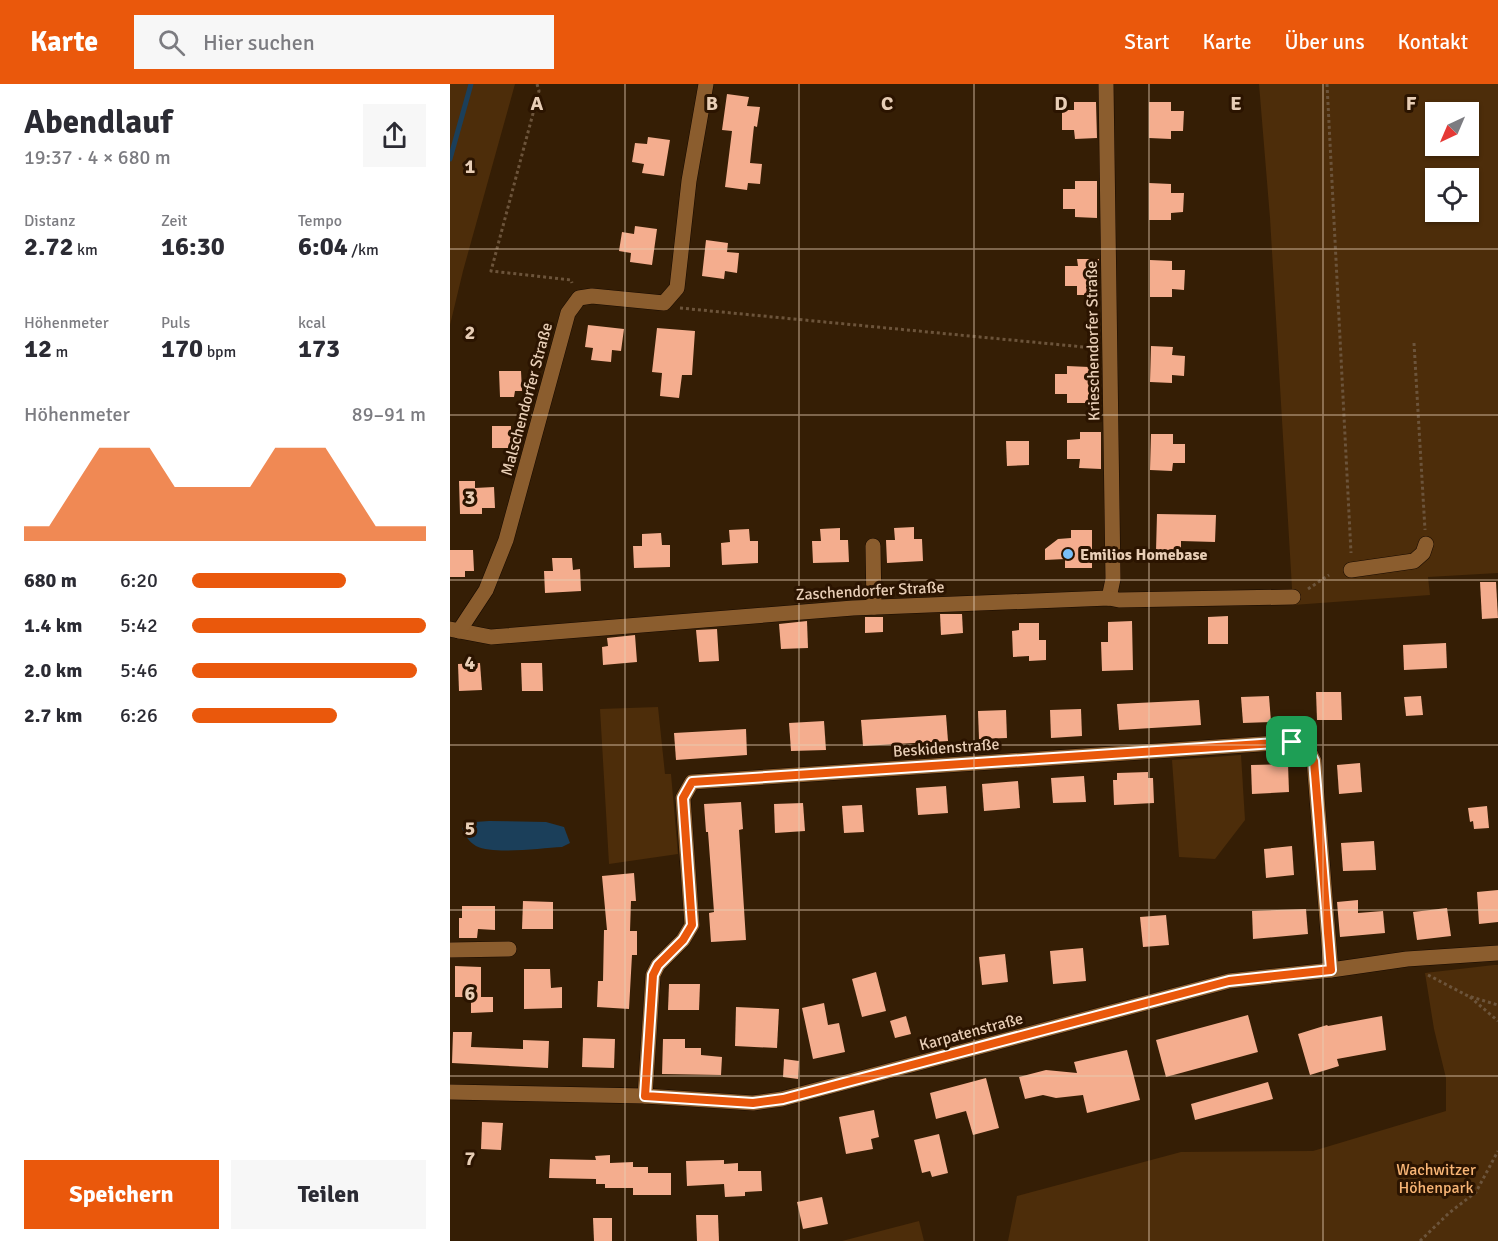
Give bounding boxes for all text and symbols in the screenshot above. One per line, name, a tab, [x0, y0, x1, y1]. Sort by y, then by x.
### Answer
search box	[134, 15, 554, 69]
text: Karte	[30, 25, 98, 59]
icon: search	[155, 26, 188, 59]
text: Hier suchen	[203, 29, 315, 56]
text: Start	[1124, 29, 1169, 55]
text: Karte	[1202, 29, 1251, 55]
text: Über uns	[1284, 29, 1365, 55]
text: Kontakt	[1398, 29, 1468, 55]
text: A	[531, 91, 544, 116]
text: B	[706, 91, 718, 116]
text: C	[881, 91, 893, 116]
text: D	[1054, 91, 1068, 116]
text: E	[1230, 91, 1242, 116]
text: F	[1406, 91, 1417, 116]
text: Abendlauf	[24, 102, 172, 143]
north arrow	[1425, 102, 1479, 156]
map controls	[1425, 102, 1479, 222]
button: share	[363, 104, 426, 167]
text: 19:37 · 4 × 680 m	[24, 145, 171, 170]
text: 1	[465, 154, 476, 179]
button: locate	[1425, 168, 1479, 222]
text: Distanz	[24, 211, 75, 231]
text: Zeit	[161, 211, 187, 231]
text: Tempo	[298, 211, 342, 231]
text: 2.72	[24, 231, 74, 263]
text: 16:30	[161, 231, 225, 263]
text: 6:04	[298, 231, 348, 263]
text: km	[74, 240, 98, 260]
text: /km	[348, 240, 379, 260]
street label: Krieschendorfer Straße	[1082, 261, 1104, 421]
text: Höhenmeter	[24, 313, 109, 333]
text: Puls	[161, 313, 190, 333]
text: kcal	[298, 313, 326, 333]
text: 2	[465, 320, 475, 345]
street label: Malschendorfer Straße	[497, 320, 557, 478]
text: 12	[24, 333, 52, 365]
text: 170	[161, 333, 203, 365]
text: 173	[298, 333, 340, 365]
text: m	[52, 342, 68, 362]
text: bpm	[203, 342, 236, 362]
text: Höhenmeter	[24, 402, 130, 427]
text: 89–91 m	[352, 402, 426, 427]
text: 3	[465, 485, 475, 510]
place label: Emilios Homebase	[1080, 545, 1207, 565]
marker: Emilios Homebase	[1061, 547, 1075, 561]
text: 680 m	[24, 568, 77, 593]
text: 6:20	[120, 568, 158, 593]
street label: Zaschendorfer Straße	[795, 577, 945, 605]
text: 1.4 km	[24, 613, 82, 638]
text: 5:42	[120, 613, 158, 638]
text: 4	[465, 650, 476, 675]
text: 2.0 km	[24, 658, 82, 683]
text: 5:46	[120, 658, 158, 683]
text: 2.7 km	[24, 703, 82, 728]
text: 6:26	[120, 703, 158, 728]
pin	[1266, 716, 1317, 767]
icon: arrive	[1275, 725, 1308, 758]
street label: Beskidenstraße	[892, 734, 1000, 762]
text: 5	[465, 816, 475, 841]
text: 6	[465, 981, 476, 1006]
street label: Karpatenstraße	[917, 1009, 1025, 1055]
text: 7	[465, 1146, 476, 1171]
button: Speichern	[24, 1160, 219, 1229]
button: Teilen	[231, 1160, 426, 1229]
park label: Wachwitzer Höhenpark	[1396, 1160, 1476, 1198]

